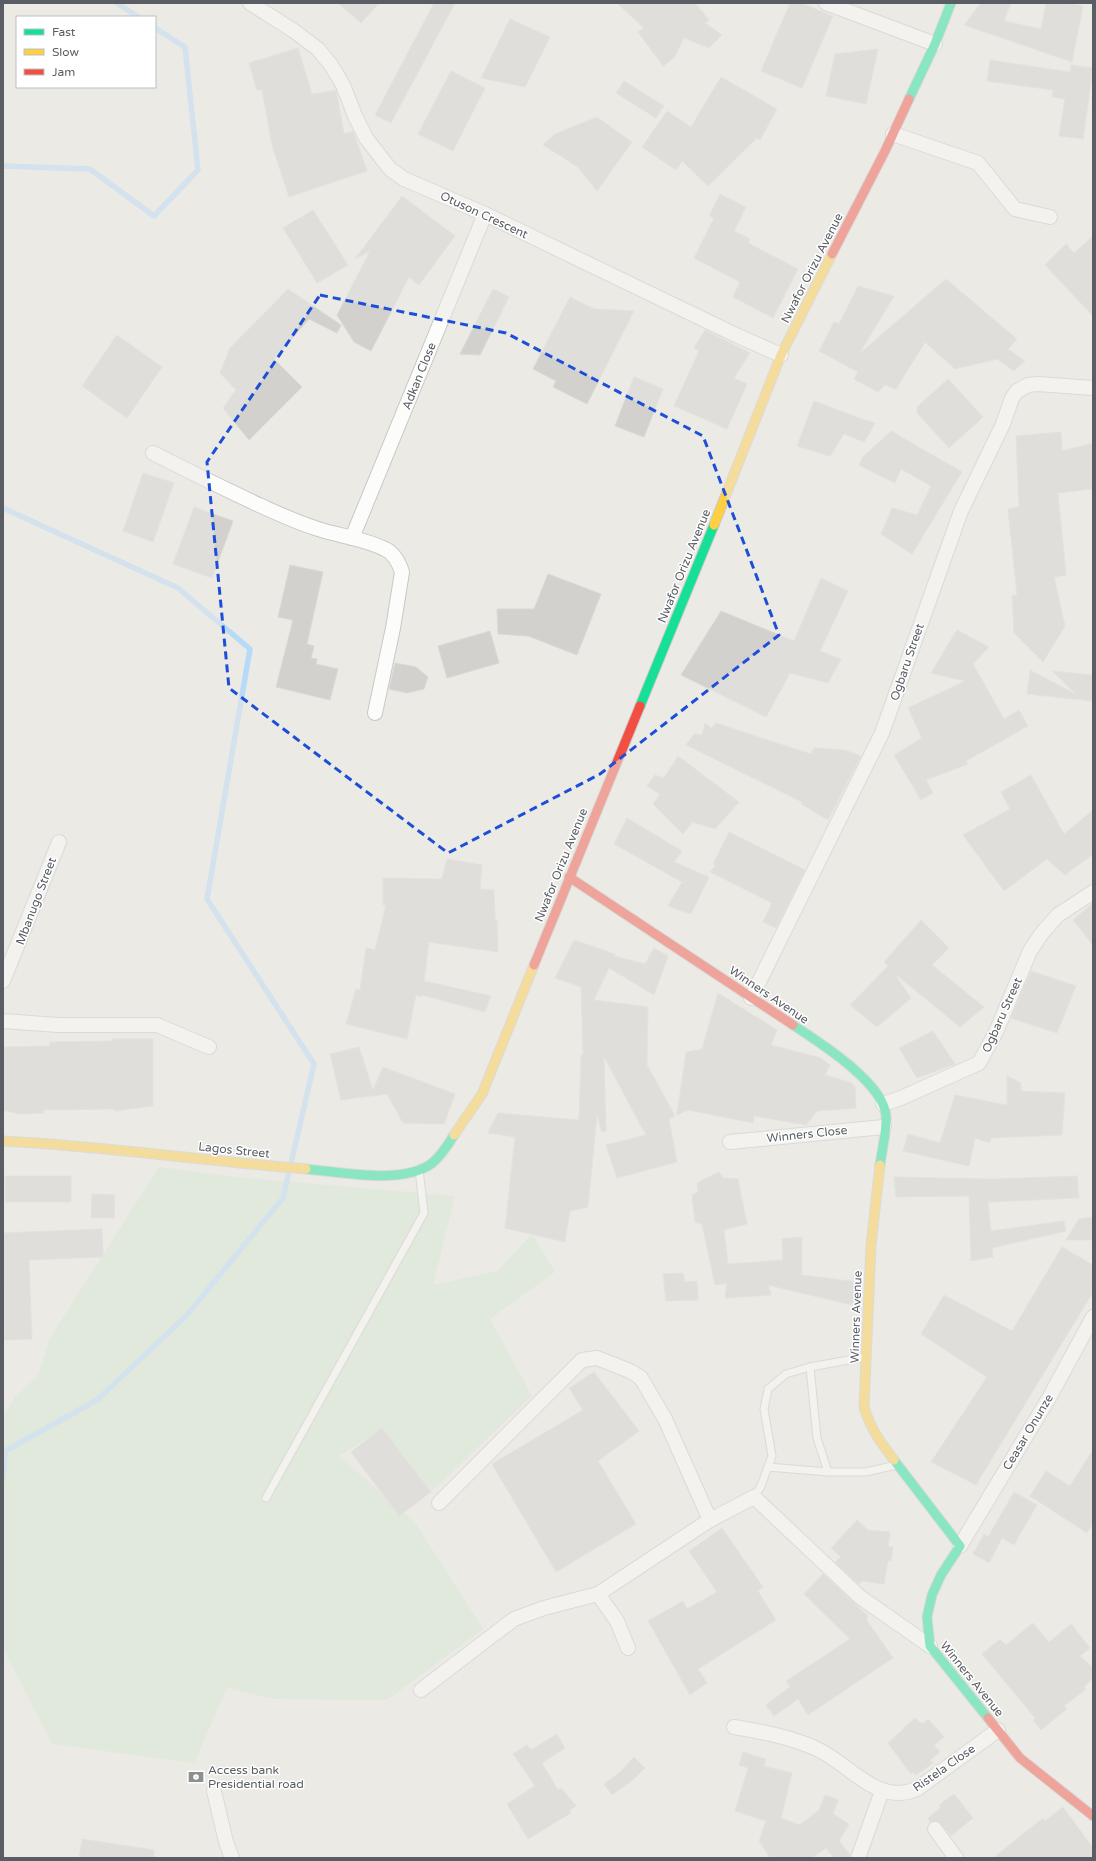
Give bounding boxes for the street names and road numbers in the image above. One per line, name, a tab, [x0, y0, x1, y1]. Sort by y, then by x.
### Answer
street label: Otuson Crescent	[438, 189, 530, 242]
street label: Nwafor Orizu Avenue	[778, 211, 846, 325]
street label: Adkan Close	[399, 340, 439, 412]
street label: Nwafor Orizu Avenue	[655, 507, 713, 625]
street label: Ogbaru Street	[887, 621, 927, 702]
street label: Nwafor Orizu Avenue	[532, 806, 590, 924]
street label: Mbanugo Street	[13, 855, 59, 947]
street label: Winners Avenue	[727, 963, 812, 1027]
street label: Ogbaru Street	[979, 975, 1025, 1055]
street label: Winners Close	[766, 1123, 848, 1145]
street label: Lagos Street	[198, 1139, 271, 1161]
street label: Winners Avenue	[847, 1270, 865, 1364]
street label: Ceasar Onunze	[1000, 1391, 1056, 1473]
street label: Winners Avenue	[937, 1639, 1007, 1720]
street label: Ristela Close	[910, 1741, 978, 1795]

